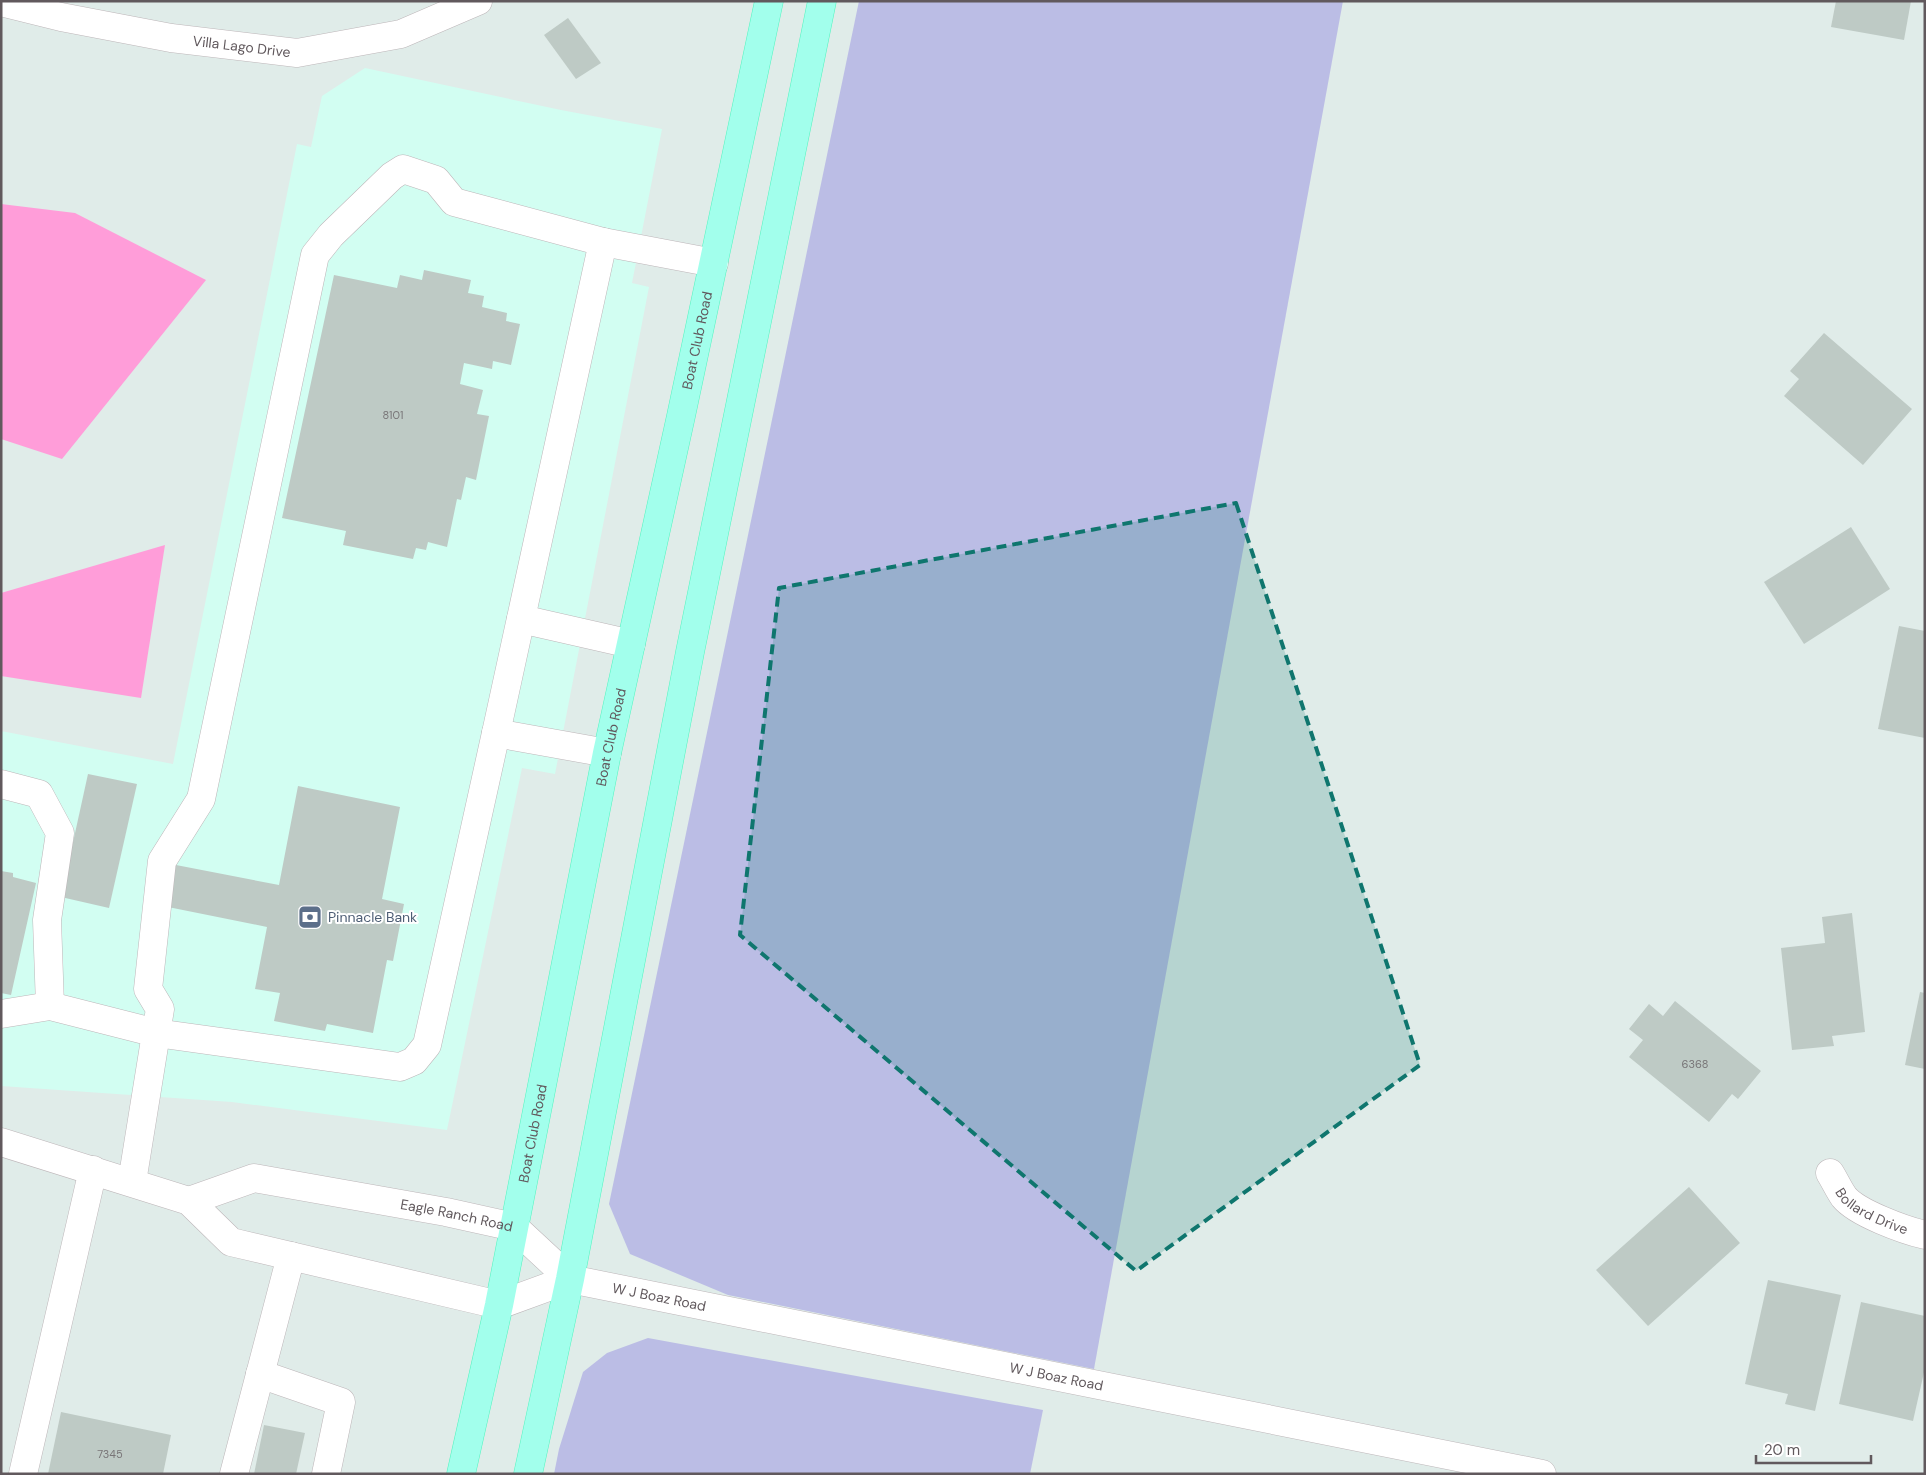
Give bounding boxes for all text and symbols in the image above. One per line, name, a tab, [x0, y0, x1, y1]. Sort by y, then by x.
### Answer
street label: Villa Lago Drive	[192, 32, 292, 61]
street label: Boat Club Road	[678, 290, 716, 391]
house number: 8101	[383, 408, 403, 422]
street label: Boat Club Road	[592, 686, 630, 788]
bank icon: Pinnacle Bank	[297, 904, 323, 930]
place label: Pinnacle Bank	[328, 908, 417, 926]
house number: 6368	[1681, 1057, 1709, 1071]
street label: Boat Club Road	[514, 1083, 551, 1184]
street label: Bollard Drive	[1831, 1184, 1910, 1238]
street label: Eagle Ranch Road	[399, 1195, 515, 1235]
street label: W J Boaz Road	[611, 1279, 708, 1315]
street label: W J Boaz Road	[1008, 1358, 1105, 1395]
scale bar	[1756, 1432, 1871, 1464]
text: 20 m	[1764, 1440, 1800, 1460]
house number: 7345	[97, 1447, 123, 1461]

